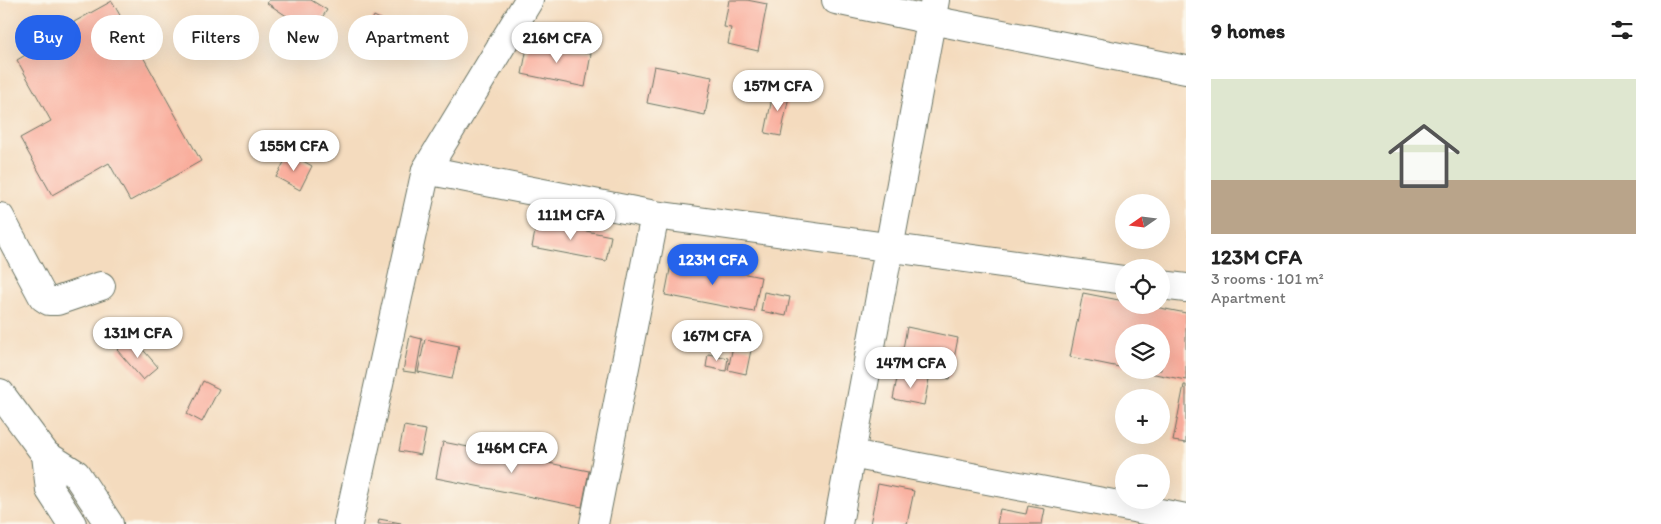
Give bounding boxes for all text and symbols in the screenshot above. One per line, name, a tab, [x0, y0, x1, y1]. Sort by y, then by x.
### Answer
chip: Buy	[15, 15, 81, 60]
chip: Rent	[91, 15, 163, 60]
chip: Filters	[173, 15, 259, 60]
chip: New	[269, 15, 338, 60]
chip: Apartment	[348, 15, 468, 60]
icon: filters	[1608, 16, 1636, 44]
text: 9 homes	[1211, 18, 1285, 43]
pin: 216M CFA	[505, 22, 609, 64]
text: 216M CFA	[522, 28, 592, 47]
pin: 157M CFA	[726, 70, 830, 112]
text: 157M CFA	[744, 76, 812, 95]
icon: home	[1379, 111, 1469, 201]
pin: 155M CFA	[242, 130, 346, 172]
text: 155M CFA	[259, 136, 329, 155]
north arrow	[1115, 194, 1170, 249]
map controls	[1115, 194, 1170, 509]
pin: 111M CFA	[519, 198, 623, 241]
text: 111M CFA	[537, 205, 605, 224]
pin: 123M CFA	[661, 244, 765, 286]
text: 123M CFA	[1211, 244, 1302, 269]
text: 123M CFA	[678, 250, 748, 269]
button: locate	[1115, 259, 1170, 314]
text: 3 rooms · 101 m²	[1211, 269, 1324, 288]
text: Apartment	[1211, 288, 1286, 307]
pin: 131M CFA	[86, 316, 190, 359]
pin: 167M CFA	[665, 320, 769, 362]
text: 131M CFA	[104, 323, 172, 342]
button: layers	[1115, 324, 1170, 379]
text: 167M CFA	[683, 326, 751, 345]
pin: 147M CFA	[859, 346, 963, 389]
text: 147M CFA	[876, 353, 946, 372]
button: +	[1115, 389, 1170, 444]
pin: 146M CFA	[460, 432, 564, 474]
text: 146M CFA	[477, 438, 547, 457]
button: −	[1115, 454, 1170, 509]

